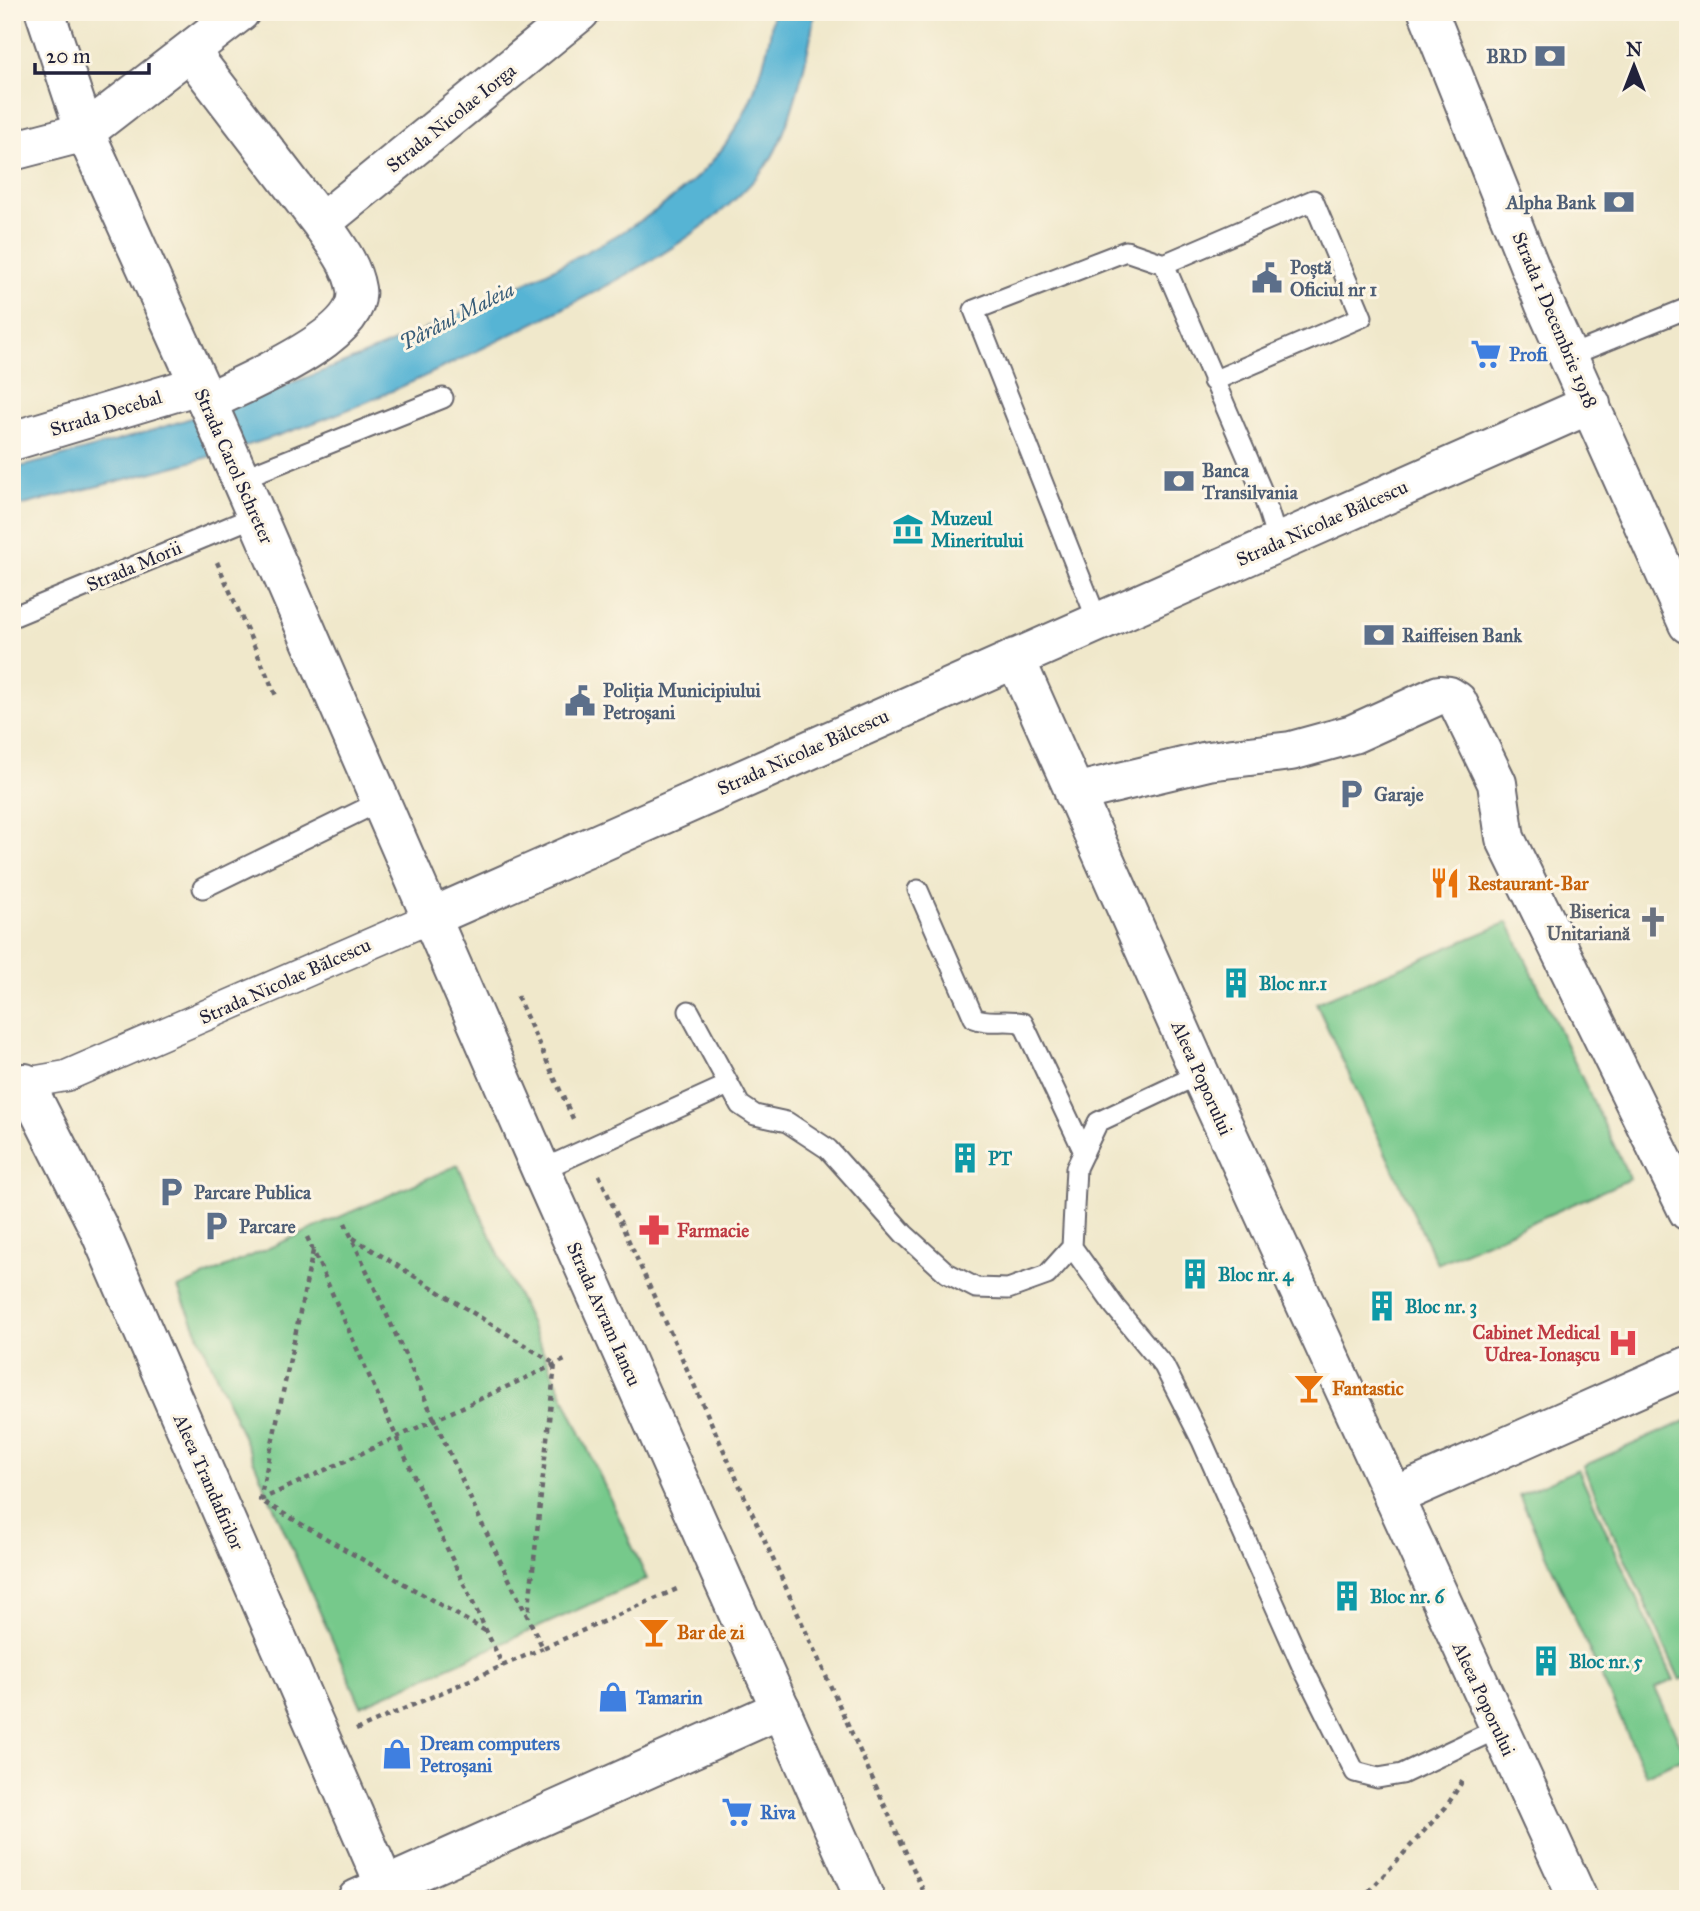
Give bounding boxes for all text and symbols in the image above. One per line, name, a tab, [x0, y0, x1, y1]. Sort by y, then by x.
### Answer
scale bar	[35, 32, 149, 76]
north arrow	[1598, 32, 1668, 102]
text: N	[1626, 38, 1642, 61]
bank icon: BRD	[1533, 39, 1567, 73]
text: 20 m	[46, 43, 91, 69]
place label: BRD	[1486, 45, 1527, 68]
street label: Strada Nicolae Iorga	[382, 58, 522, 178]
bank icon: Alpha Bank	[1602, 185, 1636, 219]
place label: Alpha Bank	[1504, 191, 1597, 215]
street label: Strada 1 Decembrie 1918	[1507, 228, 1603, 412]
place label: Poștă Oficiul nr 1	[1290, 256, 1377, 301]
public building icon: Poștă Oficiul nr 1	[1250, 261, 1284, 295]
water label: Pârâul Maleia	[395, 276, 519, 356]
supermarket icon: Profi	[1469, 337, 1503, 371]
place label: Profi	[1509, 343, 1549, 366]
street label: Strada Decebal	[47, 385, 165, 441]
street label: Strada Carol Schreter	[189, 385, 279, 548]
place label: Banca Transilvania	[1201, 459, 1299, 504]
bank icon: Banca Transilvania	[1162, 464, 1196, 498]
street label: Strada Nicolae Bălcescu	[1233, 475, 1411, 571]
place label: Muzeul Mineritului	[931, 507, 1024, 552]
museum icon: Muzeul Mineritului	[891, 512, 925, 546]
street label: Strada Morii	[83, 536, 185, 596]
bank icon: Raiffeisen Bank	[1362, 618, 1396, 652]
place label: Raiffeisen Bank	[1402, 624, 1523, 647]
place label: Poliția Municipiului Petroșani	[603, 679, 762, 725]
public building icon: Poliția Municipiului Petroșani	[563, 684, 597, 718]
street label: Strada Nicolae Bălcescu	[714, 704, 892, 800]
parking icon: Garaje	[1334, 777, 1368, 811]
place label: Garaje	[1374, 783, 1424, 807]
restaurant icon: Restaurant-Bar	[1428, 866, 1462, 900]
place label: Restaurant-Bar	[1468, 872, 1589, 895]
place label: Biserica Unitariană	[1547, 900, 1631, 945]
church icon: Biserica Unitariană	[1636, 905, 1670, 939]
street label: Strada Nicolae Bălcescu	[196, 933, 374, 1029]
building icon: Bloc nr.1	[1219, 966, 1253, 1000]
place label: Bloc nr.1	[1259, 972, 1327, 995]
street label: Aleea Poporului	[1166, 1016, 1237, 1139]
building icon: PT	[948, 1141, 982, 1175]
place label: PT	[988, 1147, 1012, 1170]
parking icon: Parcare Publica	[154, 1175, 188, 1209]
place label: Parcare Publica	[194, 1181, 312, 1204]
parking icon: Parcare	[199, 1209, 233, 1243]
pharmacy icon: Farmacie	[637, 1213, 671, 1247]
place label: Parcare	[239, 1215, 296, 1238]
place label: Farmacie	[677, 1219, 749, 1242]
street label: Strada Avram Iancu	[562, 1238, 646, 1390]
building icon: Bloc nr. 4	[1178, 1257, 1212, 1291]
place label: Bloc nr. 4	[1218, 1263, 1294, 1287]
building icon: Bloc nr. 3	[1365, 1289, 1399, 1323]
place label: Bloc nr. 3	[1405, 1295, 1477, 1319]
place label: Cabinet Medical Udrea-Ionașcu	[1472, 1321, 1601, 1367]
hospital icon: Cabinet Medical Udrea-Ionașcu	[1606, 1326, 1640, 1360]
bar icon: Fantastic	[1292, 1371, 1326, 1405]
place label: Fantastic	[1332, 1377, 1404, 1400]
street label: Aleea Trandafirilor	[168, 1409, 250, 1554]
building icon: Bloc nr. 6	[1330, 1579, 1364, 1613]
place label: Bloc nr. 6	[1370, 1585, 1445, 1608]
bar icon: Bar de zi	[637, 1615, 671, 1649]
place label: Bar de zi	[677, 1621, 745, 1644]
street label: Aleea Poporului	[1447, 1638, 1520, 1760]
building icon: Bloc nr. 5	[1529, 1644, 1563, 1678]
place label: Bloc nr. 5	[1569, 1650, 1642, 1673]
shop icon: Tamarin	[596, 1680, 630, 1714]
place label: Tamarin	[635, 1686, 703, 1709]
place label: Dream computers Petroșani	[420, 1732, 560, 1778]
shop icon: Dream computers Petroșani	[380, 1737, 414, 1771]
supermarket icon: Riva	[720, 1795, 754, 1829]
place label: Riva	[760, 1801, 796, 1824]

